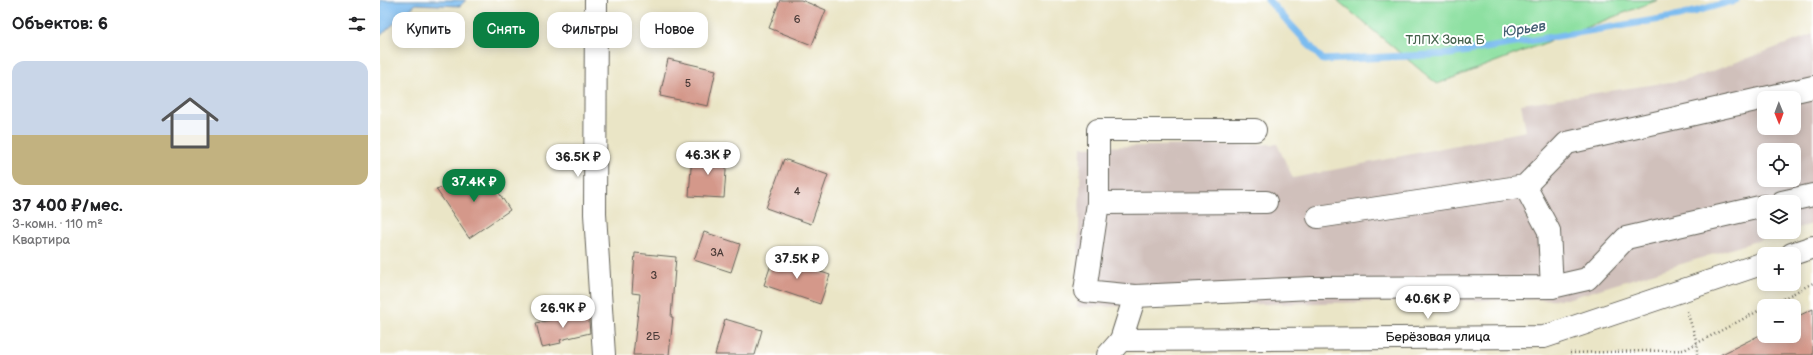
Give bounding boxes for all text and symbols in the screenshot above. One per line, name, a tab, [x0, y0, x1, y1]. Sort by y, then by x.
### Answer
chip: Купить	[392, 12, 465, 48]
chip: Снять	[473, 12, 539, 48]
chip: Фильтры	[547, 12, 632, 48]
chip: Новое	[640, 12, 708, 48]
icon: filters	[346, 13, 368, 35]
house number: 6	[794, 13, 801, 26]
text: Объектов: 6	[12, 14, 108, 34]
water label: Юрьев	[1501, 17, 1548, 41]
park label: ТЛПХ Зона Б	[1406, 32, 1484, 48]
house number: 5	[685, 77, 691, 90]
icon: home	[154, 87, 226, 159]
north arrow	[1757, 91, 1801, 135]
map controls	[1757, 91, 1801, 343]
pin: 46.3K ₽	[671, 142, 745, 176]
button: locate	[1757, 143, 1801, 187]
pin: 36.5K ₽	[541, 144, 615, 178]
text: 46.3K ₽	[685, 147, 731, 163]
text: 36.5K ₽	[555, 149, 601, 165]
pin: 37.4K ₽	[437, 169, 511, 203]
text: 37.4K ₽	[451, 174, 497, 190]
house number: 4	[794, 185, 801, 198]
button: layers	[1757, 195, 1801, 239]
text: 37 400 ₽/мес.	[12, 196, 123, 216]
text: 3-комн. · 110 m²	[12, 216, 103, 232]
text: Квартира	[12, 232, 70, 248]
house number: 3А	[710, 246, 724, 259]
pin: 37.5K ₽	[760, 246, 834, 280]
button: +	[1757, 247, 1801, 291]
text: 37.5K ₽	[774, 251, 820, 267]
house number: 3	[651, 269, 658, 282]
pin: 40.6K ₽	[1391, 286, 1465, 320]
text: 40.6K ₽	[1405, 291, 1451, 307]
pin: 26.9K ₽	[526, 295, 600, 329]
button: −	[1757, 299, 1801, 343]
text: 26.9K ₽	[540, 300, 586, 316]
street label: Берёзовая улица	[1386, 329, 1491, 345]
house number: 2Б	[646, 330, 660, 343]

